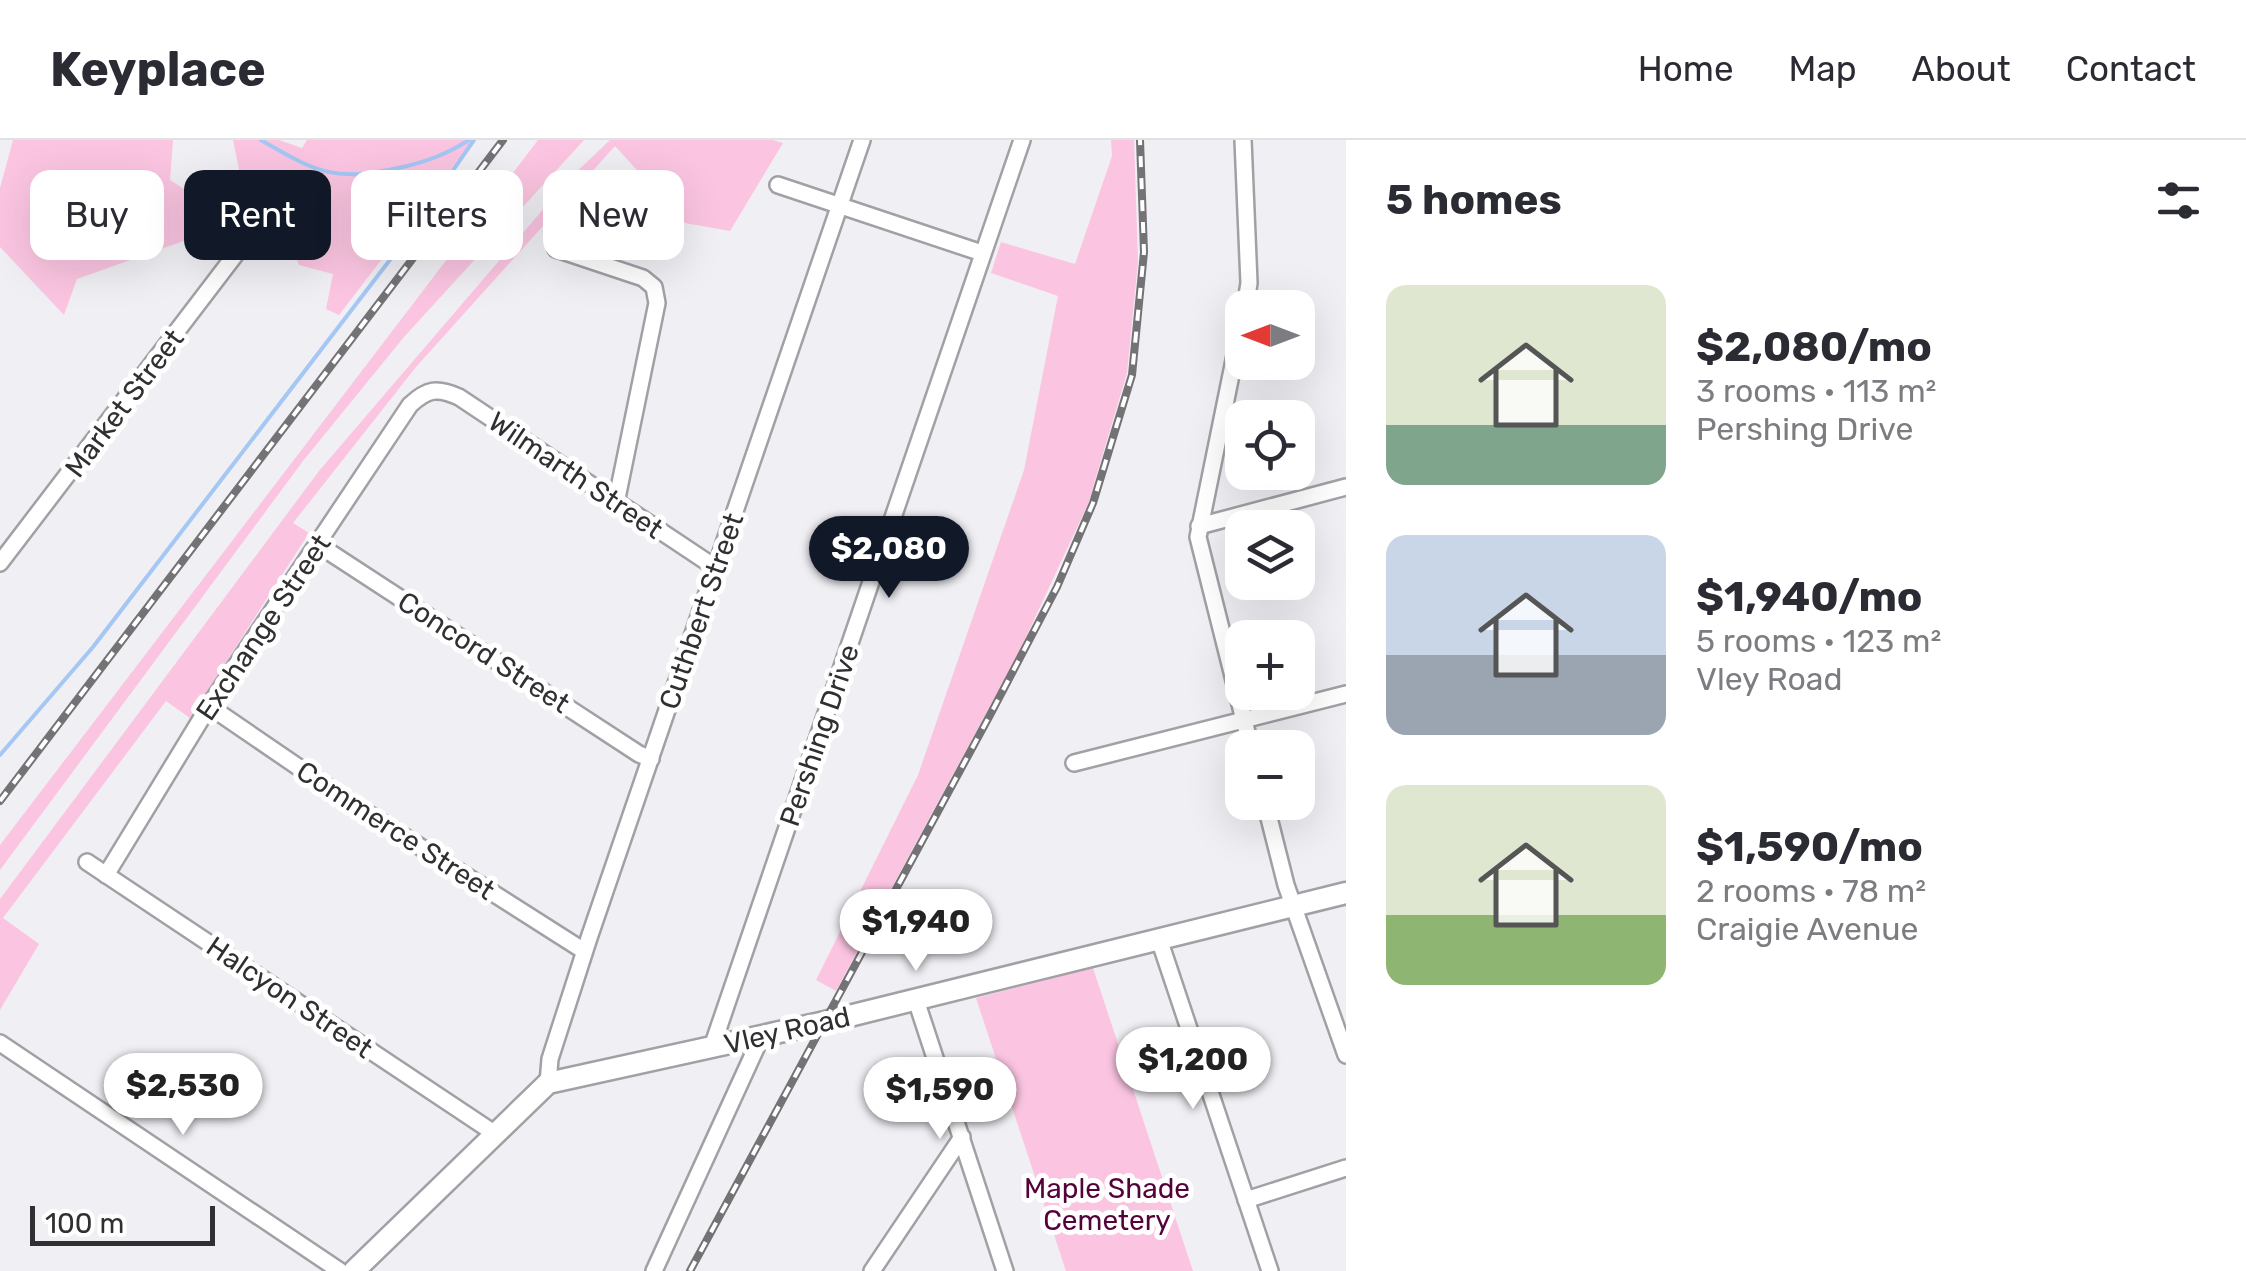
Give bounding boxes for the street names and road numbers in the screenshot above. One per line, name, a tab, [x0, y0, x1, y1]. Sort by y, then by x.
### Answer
street label: Market Street	[58, 323, 191, 484]
street label: Wilmarth Street	[482, 405, 669, 546]
street label: Cuthbert Street	[652, 509, 750, 714]
street label: Exchange Street	[189, 528, 338, 726]
street label: Concord Street	[392, 585, 576, 720]
street label: Pershing Drive	[773, 640, 866, 830]
street label: Commerce Street	[291, 754, 501, 907]
street label: Halcyon Street	[200, 930, 379, 1065]
street label: Vley Road	[721, 1000, 853, 1061]

